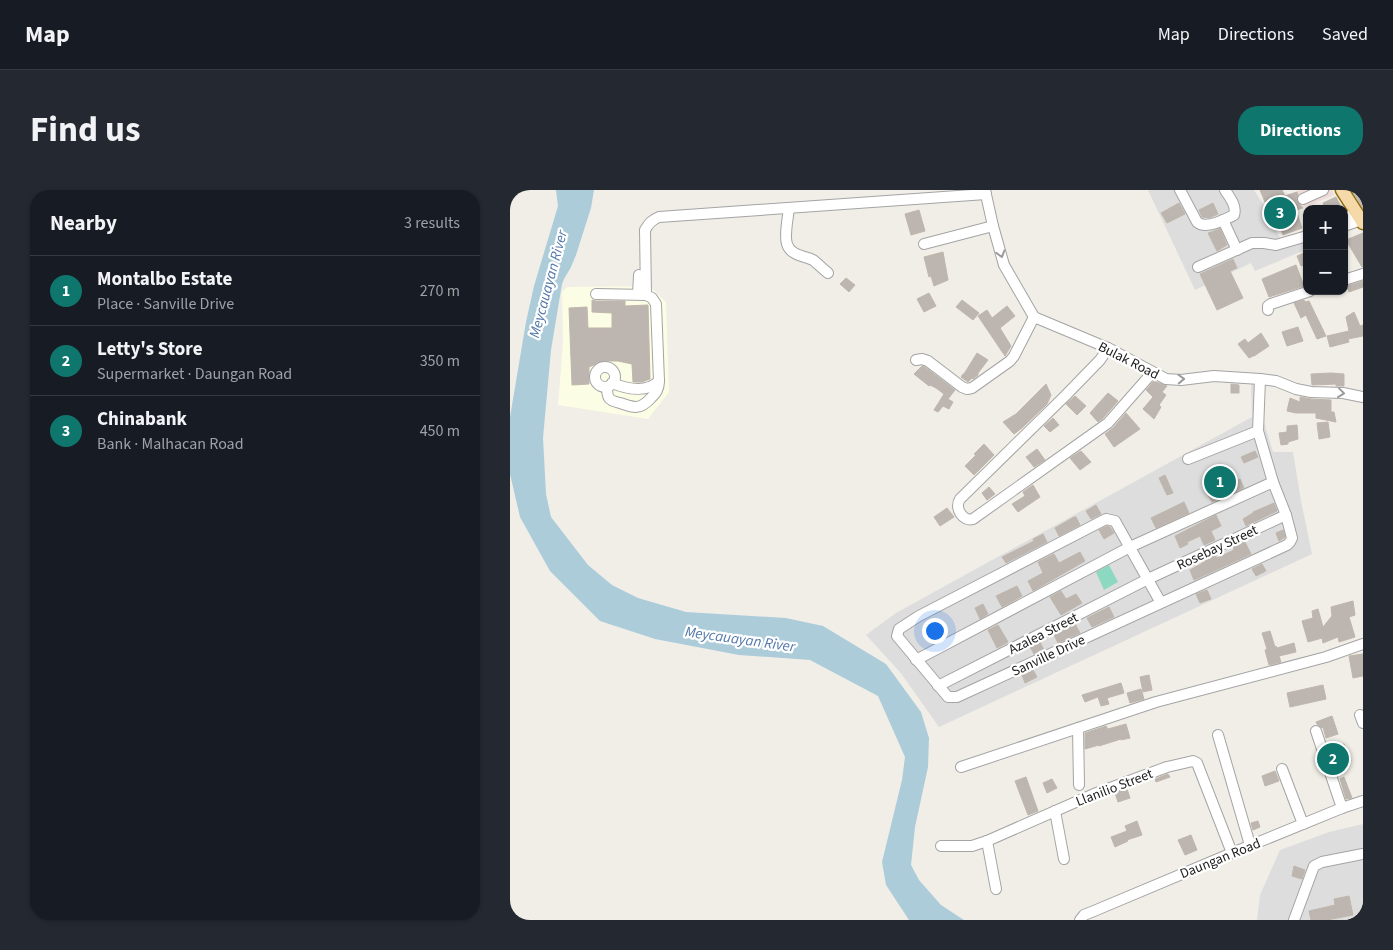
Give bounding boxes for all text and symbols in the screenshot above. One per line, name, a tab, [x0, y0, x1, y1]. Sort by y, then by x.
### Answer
text: Map	[25, 17, 70, 52]
text: Map	[1158, 22, 1190, 47]
text: Directions	[1218, 22, 1294, 47]
text: Saved	[1322, 22, 1368, 47]
text: Find us	[30, 105, 140, 155]
button: Directions	[1238, 106, 1363, 155]
pin: 3	[1264, 194, 1296, 232]
map controls	[1303, 205, 1348, 295]
button: +	[1303, 205, 1348, 250]
text: Nearby	[50, 208, 117, 238]
text: 3 results	[404, 212, 460, 234]
water label: Meycauayan River	[524, 227, 573, 340]
one-way arrow	[995, 250, 1006, 259]
button: −	[1303, 250, 1348, 295]
text: Montalbo Estate	[97, 266, 232, 293]
text: 1	[62, 280, 70, 302]
text: 270 m	[420, 280, 460, 302]
text: Place · Sanville Drive	[97, 293, 234, 315]
text: Letty's Store	[97, 336, 203, 363]
street label: Bulak Road	[1094, 337, 1163, 385]
text: 2	[62, 350, 70, 372]
text: 350 m	[420, 350, 460, 372]
text: Supermarket · Daungan Road	[97, 363, 292, 385]
one-way arrow	[1178, 374, 1186, 385]
one-way arrow	[1337, 388, 1346, 398]
text: Chinabank	[97, 406, 187, 433]
text: 3	[62, 420, 70, 442]
text: 450 m	[420, 420, 460, 442]
text: Bank · Malhacan Road	[97, 433, 244, 455]
pin: 1	[1204, 463, 1236, 501]
street label: Rosebay Street	[1174, 520, 1261, 575]
street label: Azalea Street	[1005, 608, 1082, 660]
your location	[922, 618, 948, 644]
water label: Meycauayan River	[684, 621, 797, 658]
street label: Sanville Drive	[1008, 630, 1089, 682]
pin: 2	[1317, 740, 1349, 778]
street label: Llanilio Street	[1073, 764, 1156, 812]
street label: Daungan Road	[1177, 834, 1264, 884]

